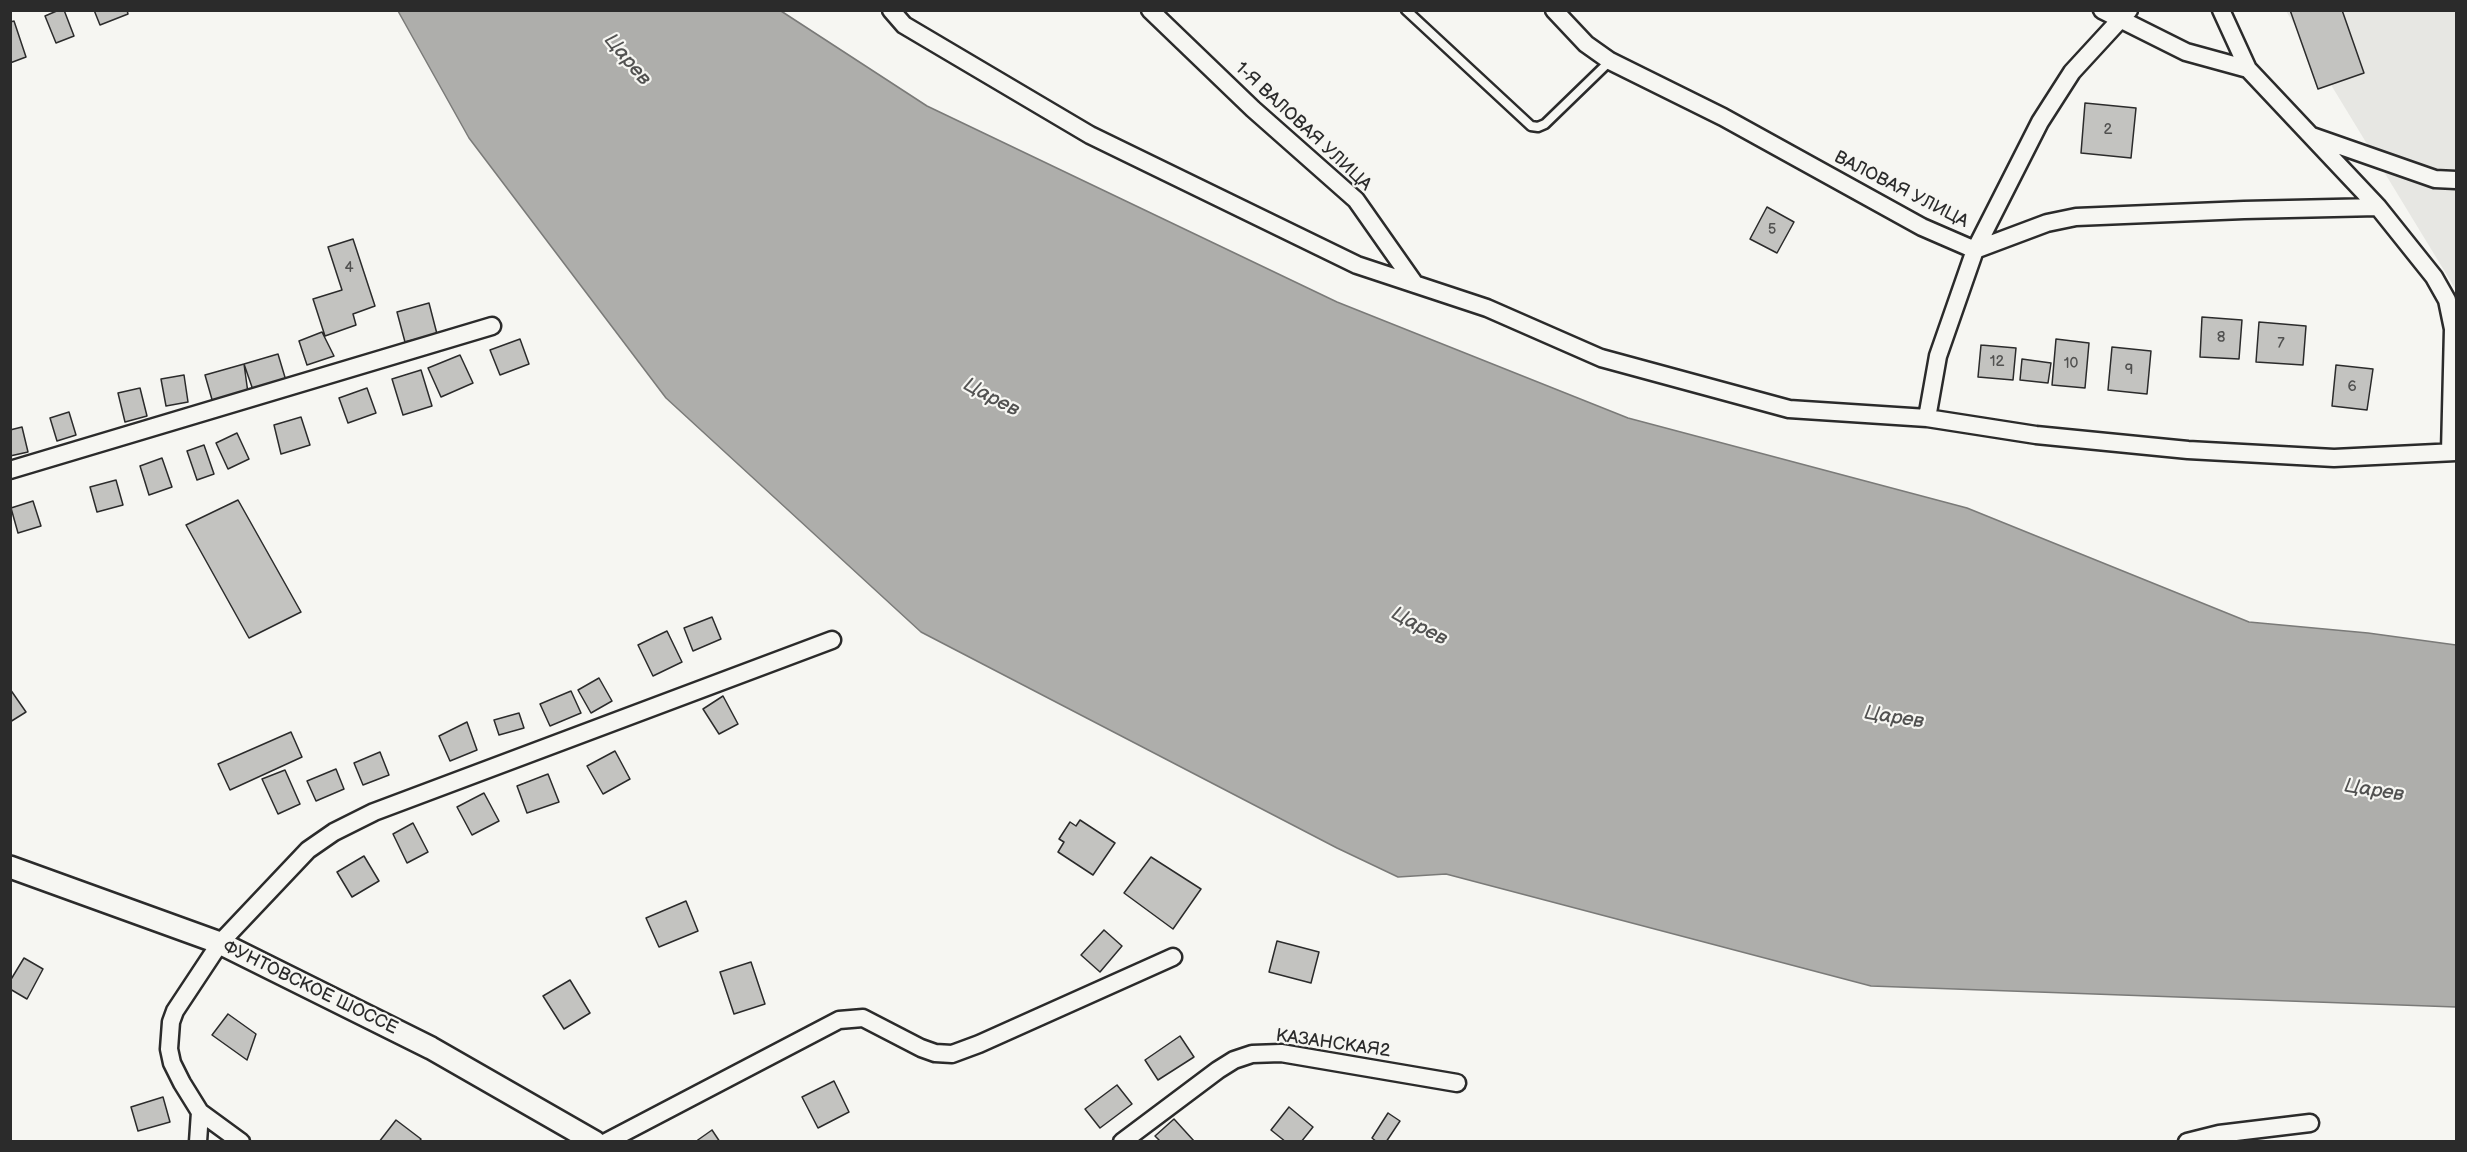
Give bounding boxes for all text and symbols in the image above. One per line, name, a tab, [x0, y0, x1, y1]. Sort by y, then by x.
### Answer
water label: Царев	[599, 29, 655, 91]
street label: 1-Я ВАЛОВАЯ УЛИЦА	[1230, 58, 1376, 196]
house number: 2	[2104, 121, 2112, 139]
street label: ВАЛОВАЯ УЛИЦА	[1830, 147, 1972, 233]
house number: 5	[1768, 221, 1776, 239]
house number: 4	[344, 259, 354, 277]
house number: 8	[2217, 329, 2225, 347]
house number: 7	[2277, 335, 2285, 353]
house number: 12	[1990, 353, 2004, 371]
house number: 10	[2064, 355, 2078, 373]
house number: 9	[2125, 361, 2133, 379]
water label: Царев	[959, 373, 1023, 423]
house number: 6	[2347, 378, 2357, 396]
water label: Царев	[1387, 602, 1451, 652]
water label: Царев	[1862, 701, 1926, 735]
water label: Царев	[2342, 774, 2406, 808]
street label: ФУНТОВСКОЕ ШОССЕ	[219, 936, 401, 1040]
street label: КАЗАНСКАЯ2	[1274, 1025, 1392, 1063]

